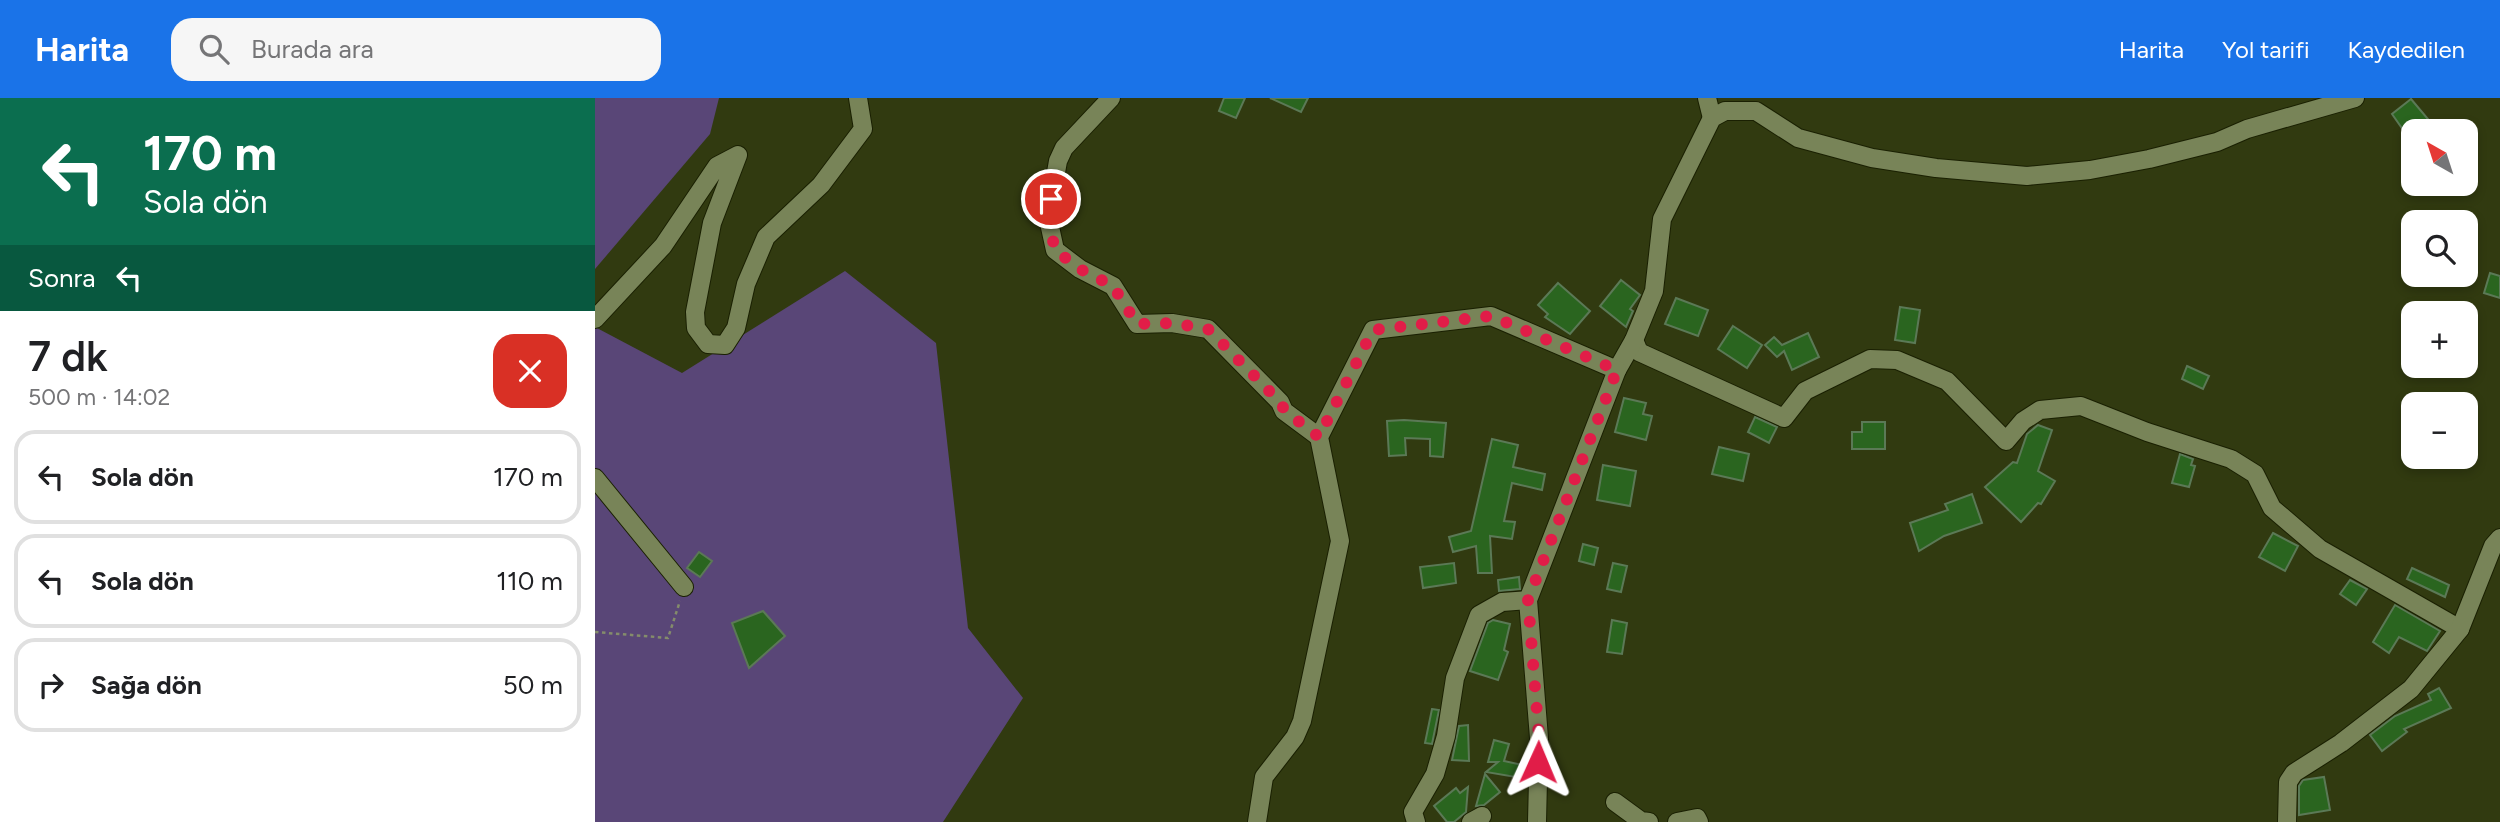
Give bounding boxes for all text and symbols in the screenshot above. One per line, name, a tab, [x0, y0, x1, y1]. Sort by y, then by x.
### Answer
search box	[171, 18, 661, 81]
text: Harita	[35, 30, 129, 69]
icon: search	[195, 30, 233, 68]
text: Burada ara	[251, 33, 374, 65]
text: Harita	[2119, 35, 2184, 64]
text: Yol tarifi	[2222, 35, 2310, 64]
text: Kaydedilen	[2348, 35, 2465, 64]
north arrow	[2401, 119, 2478, 196]
map controls	[2401, 119, 2478, 469]
text: 170 m	[143, 123, 277, 182]
icon: left	[28, 126, 119, 217]
pin	[1021, 169, 1081, 229]
icon: arrive	[1032, 180, 1070, 218]
text: Sola dön	[143, 183, 268, 221]
button: search	[2401, 210, 2478, 287]
icon: left	[110, 259, 148, 297]
text: Sonra	[28, 262, 96, 294]
button: +	[2401, 301, 2478, 378]
text: 7 dk	[28, 331, 108, 382]
button: close	[493, 334, 567, 408]
text: 500 m · 14:02	[28, 383, 170, 411]
button: −	[2401, 392, 2478, 469]
icon: left	[32, 458, 70, 496]
text: Sola dön	[91, 461, 194, 493]
text: 170 m	[493, 461, 563, 493]
icon: left	[32, 562, 70, 600]
text: Sola dön	[91, 565, 194, 597]
text: 110 m	[496, 565, 563, 597]
icon: right	[32, 666, 70, 704]
text: Sağa dön	[91, 669, 202, 701]
text: 50 m	[503, 669, 563, 701]
position arrow	[1501, 725, 1575, 799]

